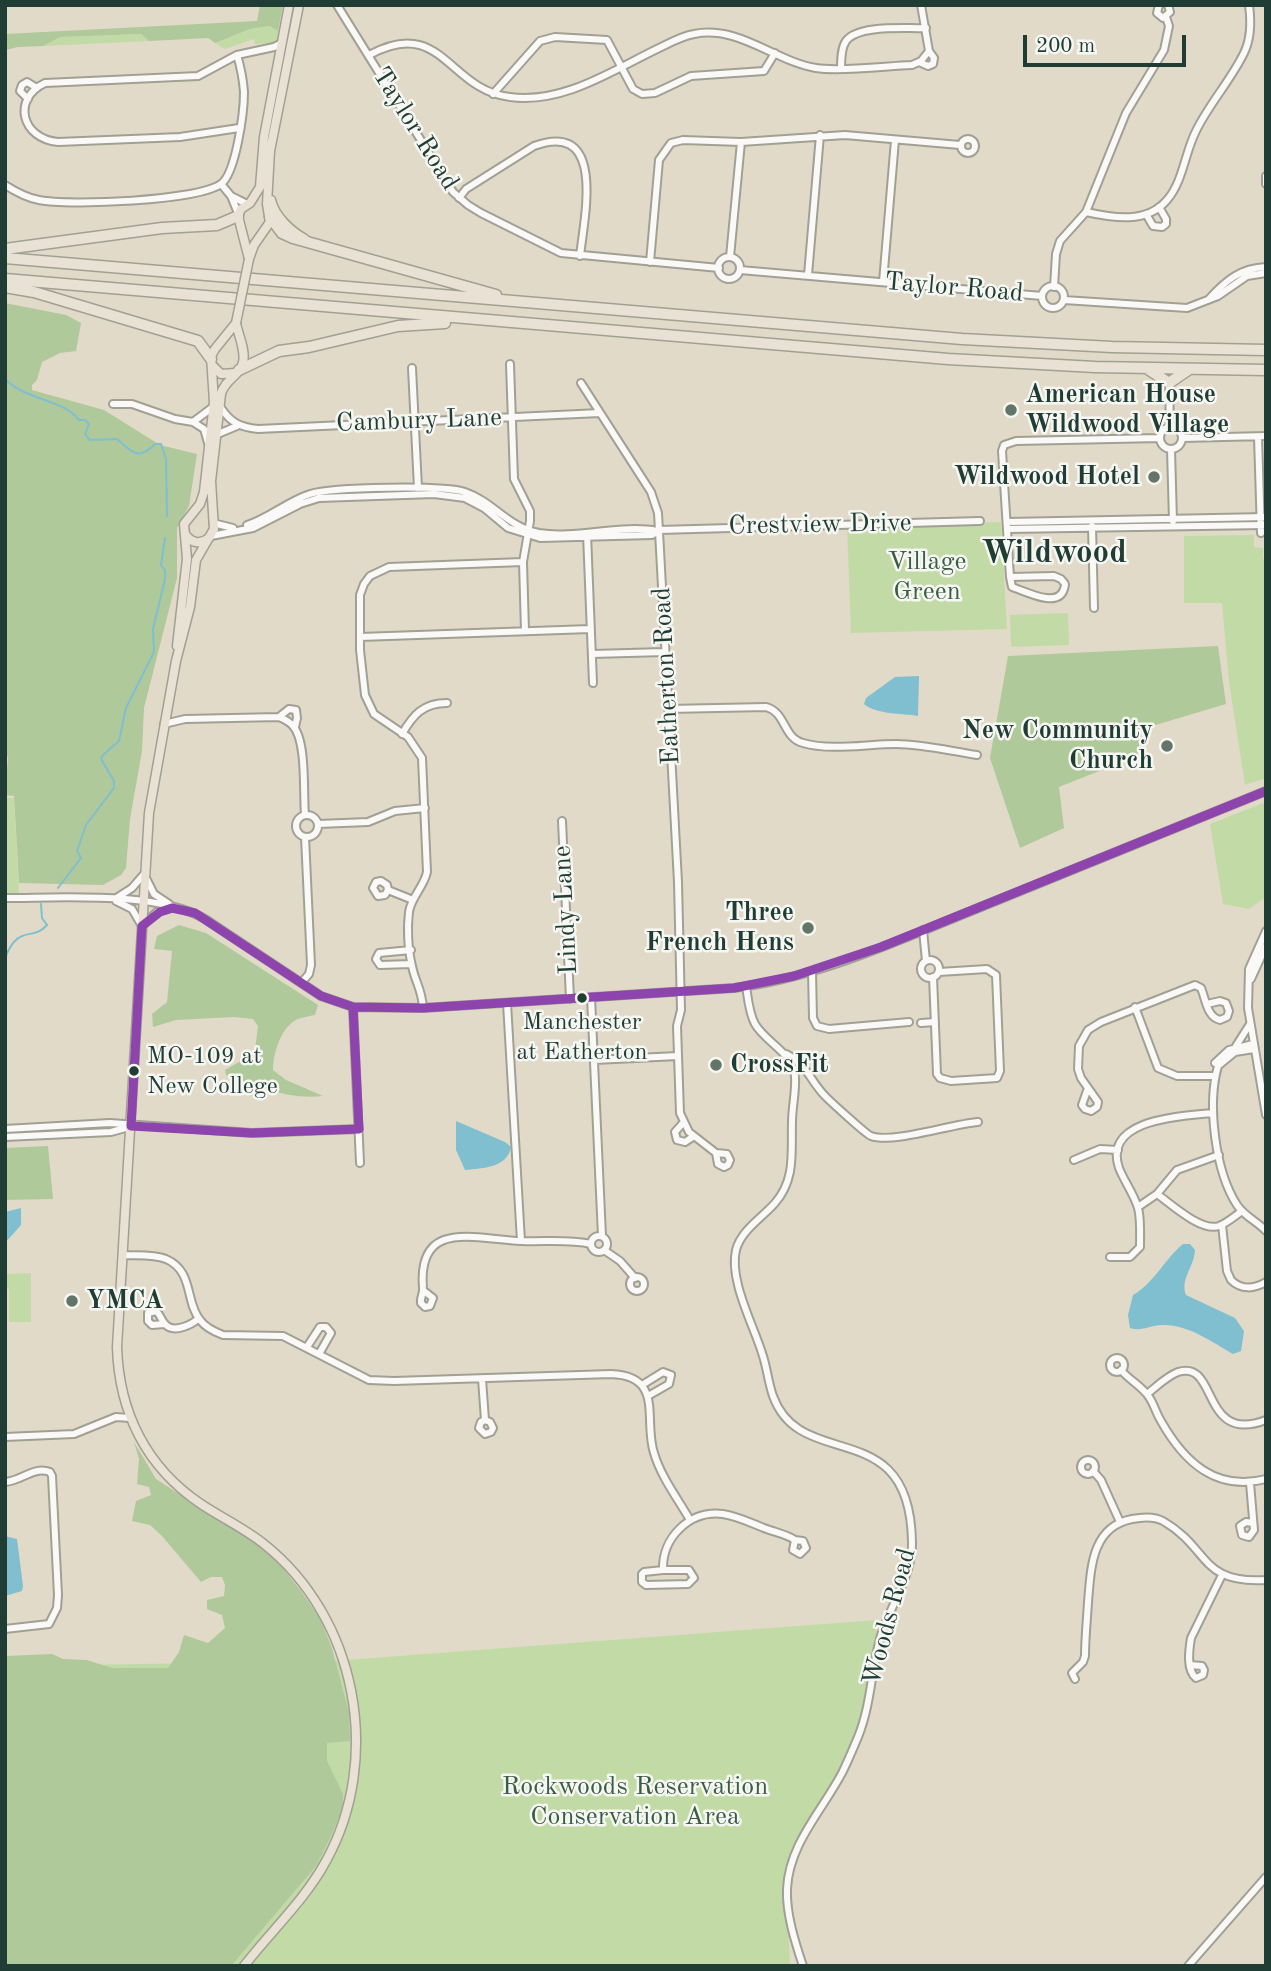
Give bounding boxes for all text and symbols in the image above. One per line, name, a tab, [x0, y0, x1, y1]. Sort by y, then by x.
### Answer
scale bar	[1026, 21, 1189, 65]
text: 200 m	[1036, 36, 1095, 57]
street label: Taylor Road	[365, 62, 465, 196]
street label: Taylor Road	[883, 266, 1025, 310]
place label: American House Wildwood Village	[1025, 379, 1229, 440]
marker: American House Wildwood Village	[1003, 402, 1019, 418]
street label: Cambury Lane	[335, 403, 503, 439]
place label: Wildwood Hotel	[954, 461, 1140, 493]
marker: Wildwood Hotel	[1146, 469, 1162, 485]
street label: Crestview Drive	[728, 508, 912, 542]
district label: Wildwood	[981, 533, 1127, 573]
park label: Village Green	[888, 546, 966, 608]
street label: Eatherton Road	[647, 586, 687, 766]
place label: New Community Church	[962, 715, 1153, 776]
marker: New Community Church	[1159, 738, 1175, 754]
street label: Lindy Lane	[547, 845, 585, 975]
place label: Three French Hens	[645, 897, 794, 958]
marker: Three French Hens	[800, 920, 816, 936]
marker: Manchester at Eatherton	[575, 991, 589, 1005]
place label: Manchester at Eatherton	[517, 1009, 647, 1065]
place label: MO-109 at New College	[147, 1043, 278, 1099]
place label: CrossFit	[730, 1049, 828, 1081]
marker: CrossFit	[708, 1057, 724, 1073]
marker: MO-109 at New College	[127, 1064, 141, 1078]
place label: YMCA	[86, 1285, 164, 1317]
marker: YMCA	[64, 1293, 80, 1309]
street label: Woods Road	[857, 1545, 923, 1689]
park label: Rockwoods Reservation Conservation Area	[502, 1771, 768, 1832]

